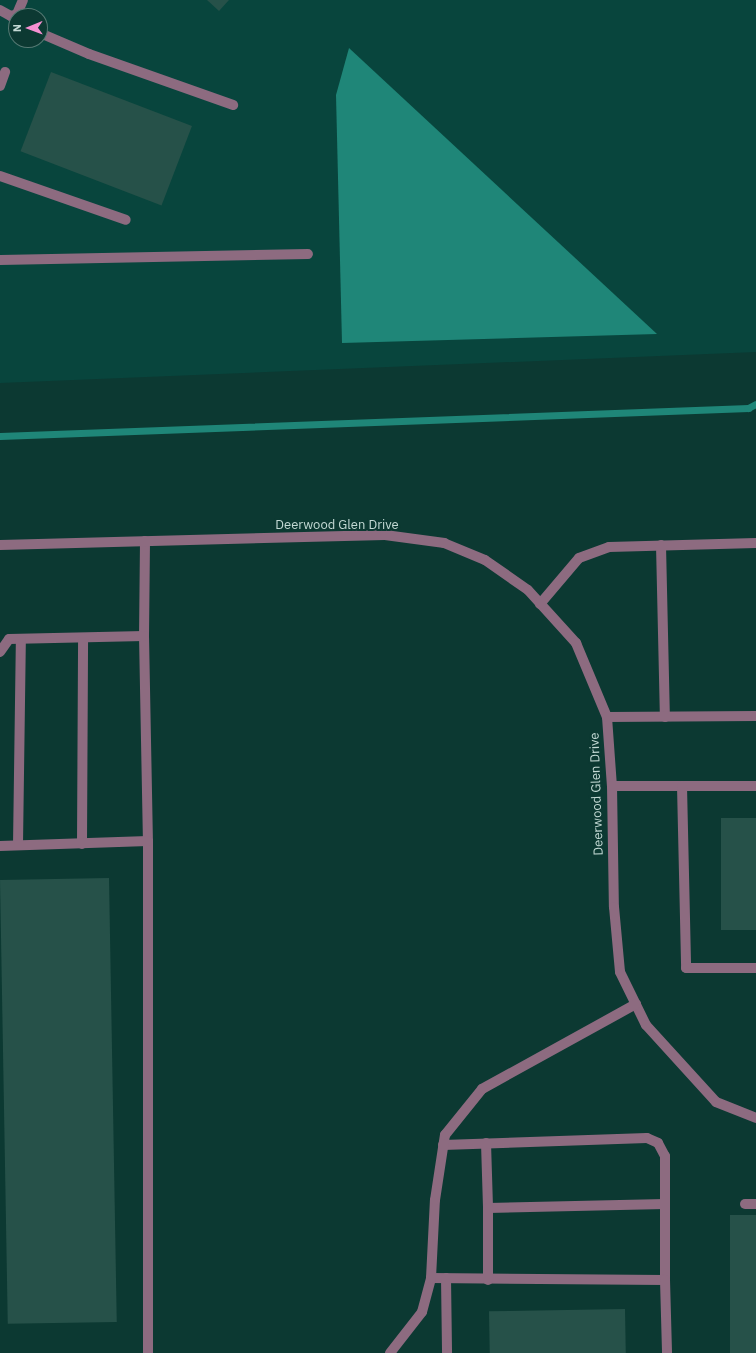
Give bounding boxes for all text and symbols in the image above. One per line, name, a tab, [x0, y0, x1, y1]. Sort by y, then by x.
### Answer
north arrow	[8, 8, 48, 48]
text: N	[10, 24, 24, 32]
street label: Deerwood Glen Drive	[275, 517, 399, 533]
street label: Deerwood Glen Drive	[587, 732, 607, 856]

